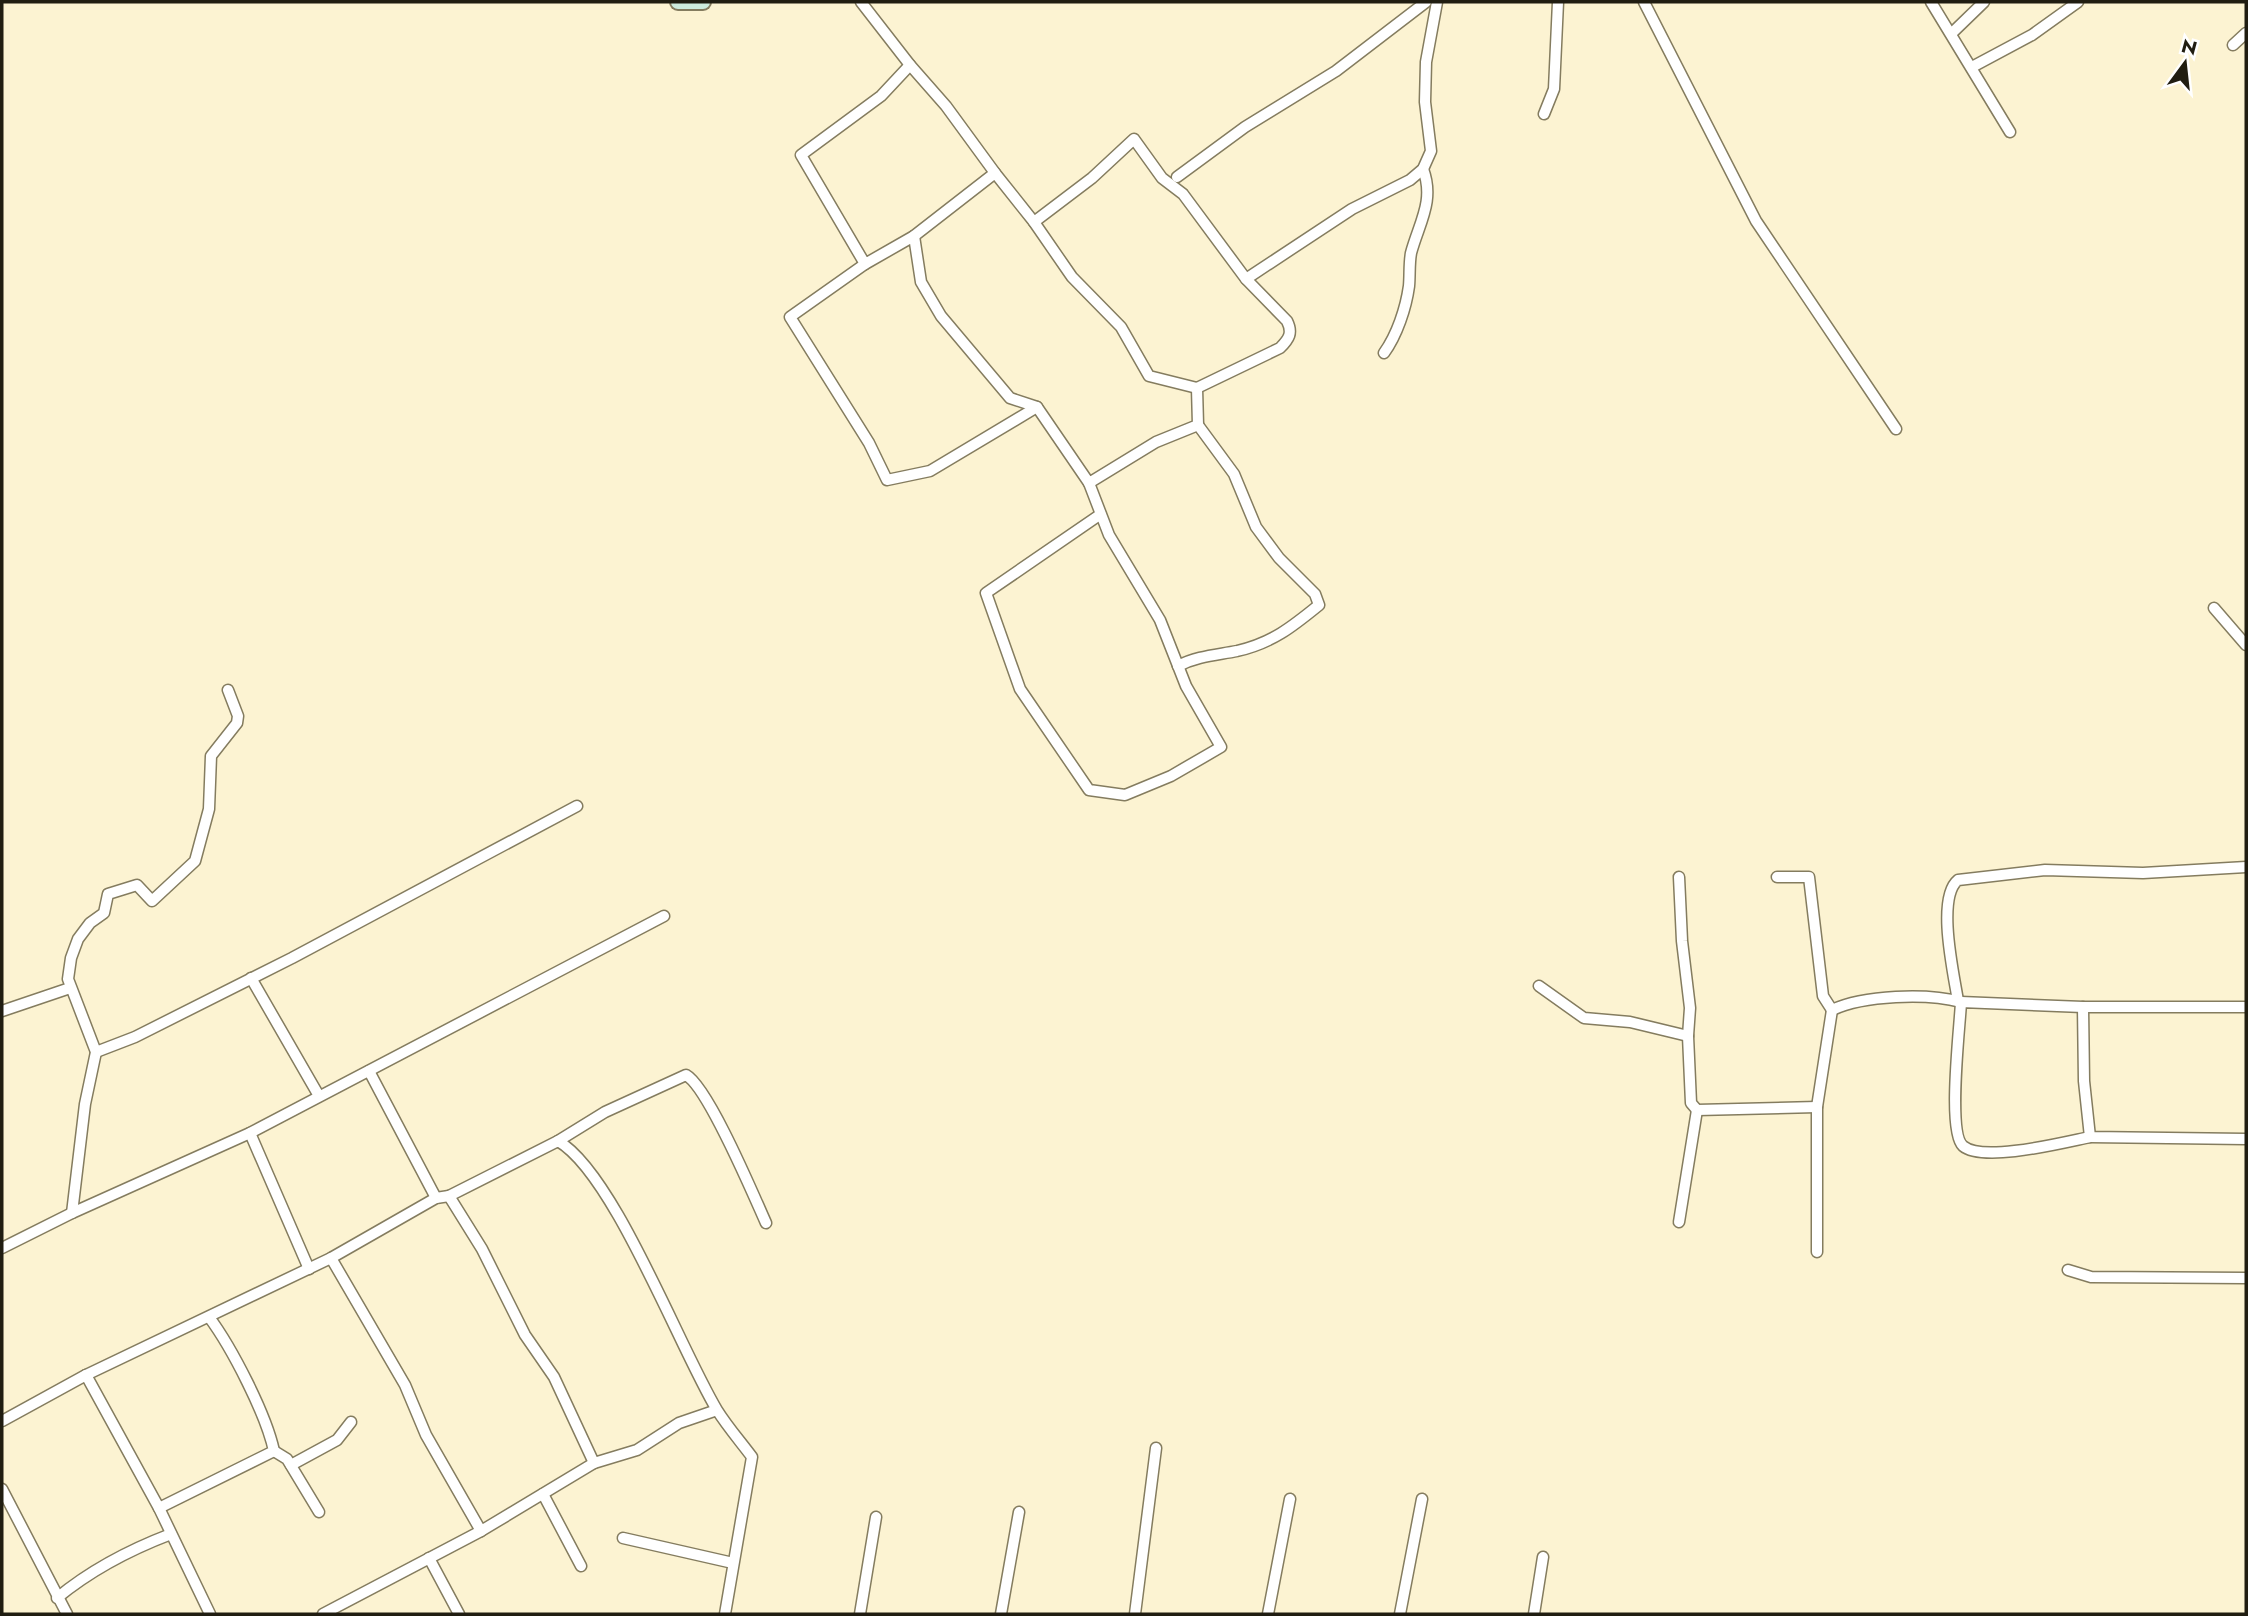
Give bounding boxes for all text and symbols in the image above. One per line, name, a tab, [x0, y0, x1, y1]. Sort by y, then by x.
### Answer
north arrow	[2150, 28, 2220, 98]
text: N	[2178, 32, 2200, 62]

